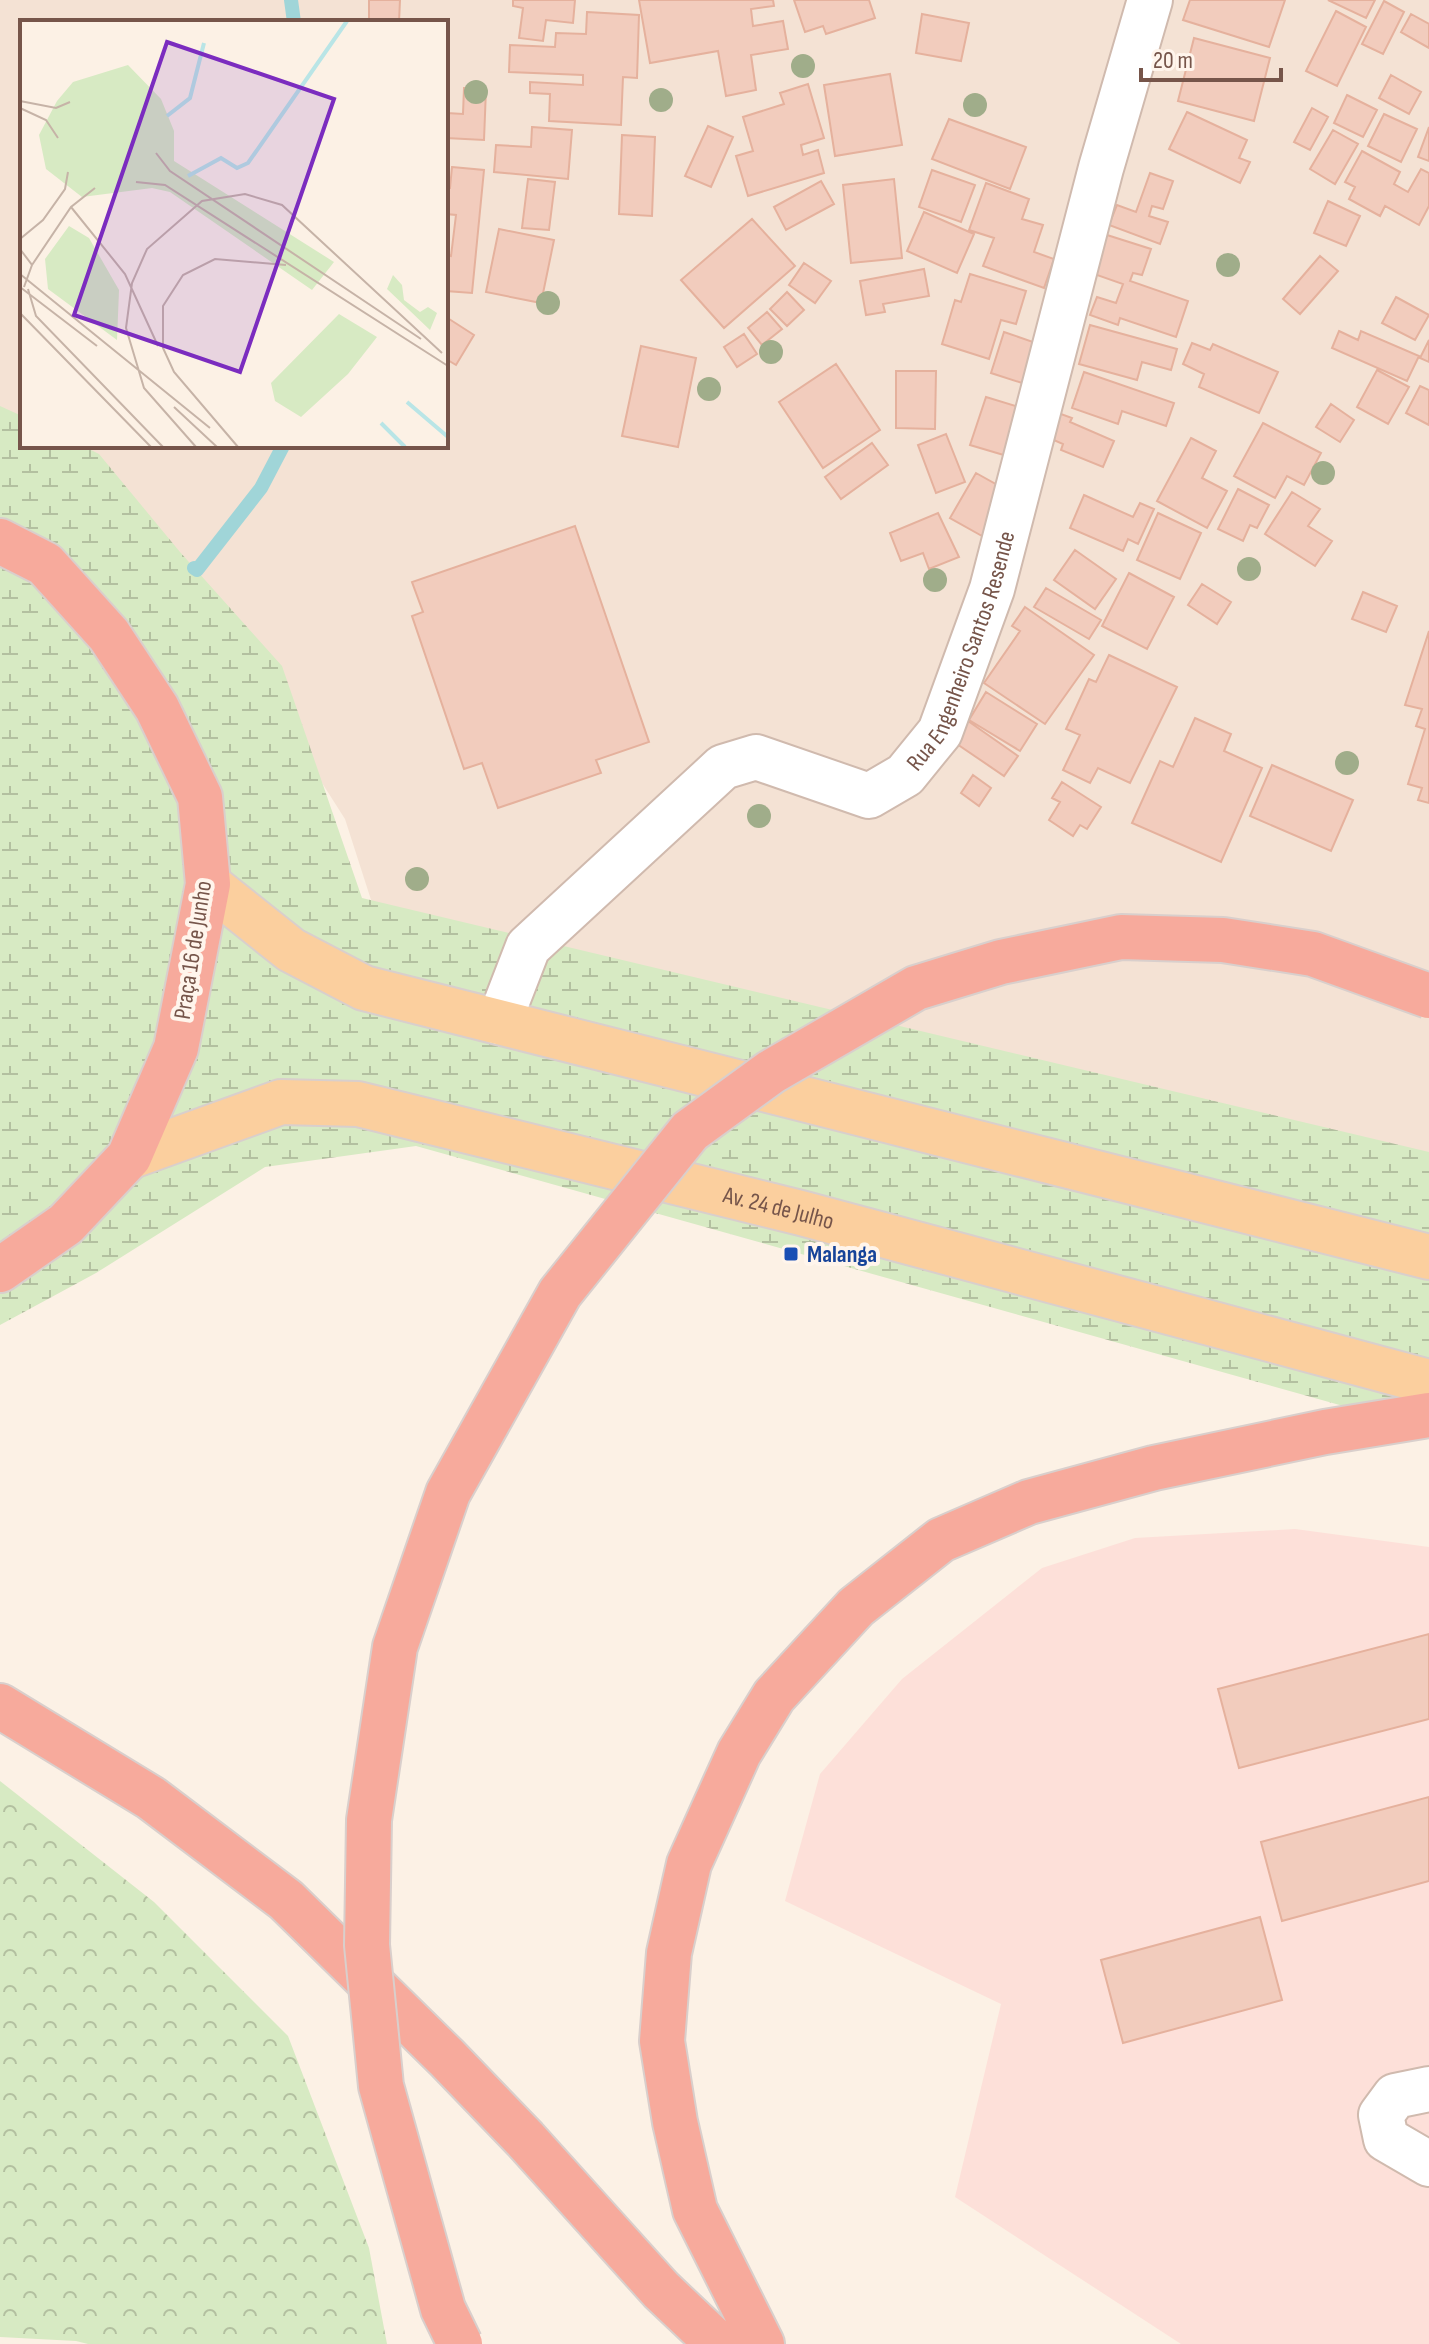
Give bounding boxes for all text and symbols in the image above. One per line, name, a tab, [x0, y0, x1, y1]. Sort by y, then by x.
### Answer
inset map	[20, 20, 448, 448]
scale bar	[1141, 32, 1281, 82]
text: 20 m	[1153, 46, 1193, 75]
street label: Rua Engenheiro Santos Resende	[900, 528, 1021, 776]
street label: Praça 16 de Junho	[168, 879, 218, 1021]
street label: Av. 24 de Julho	[719, 1180, 837, 1236]
place label: Malanga	[807, 1240, 877, 1269]
marker: Malanga	[782, 1245, 800, 1263]

